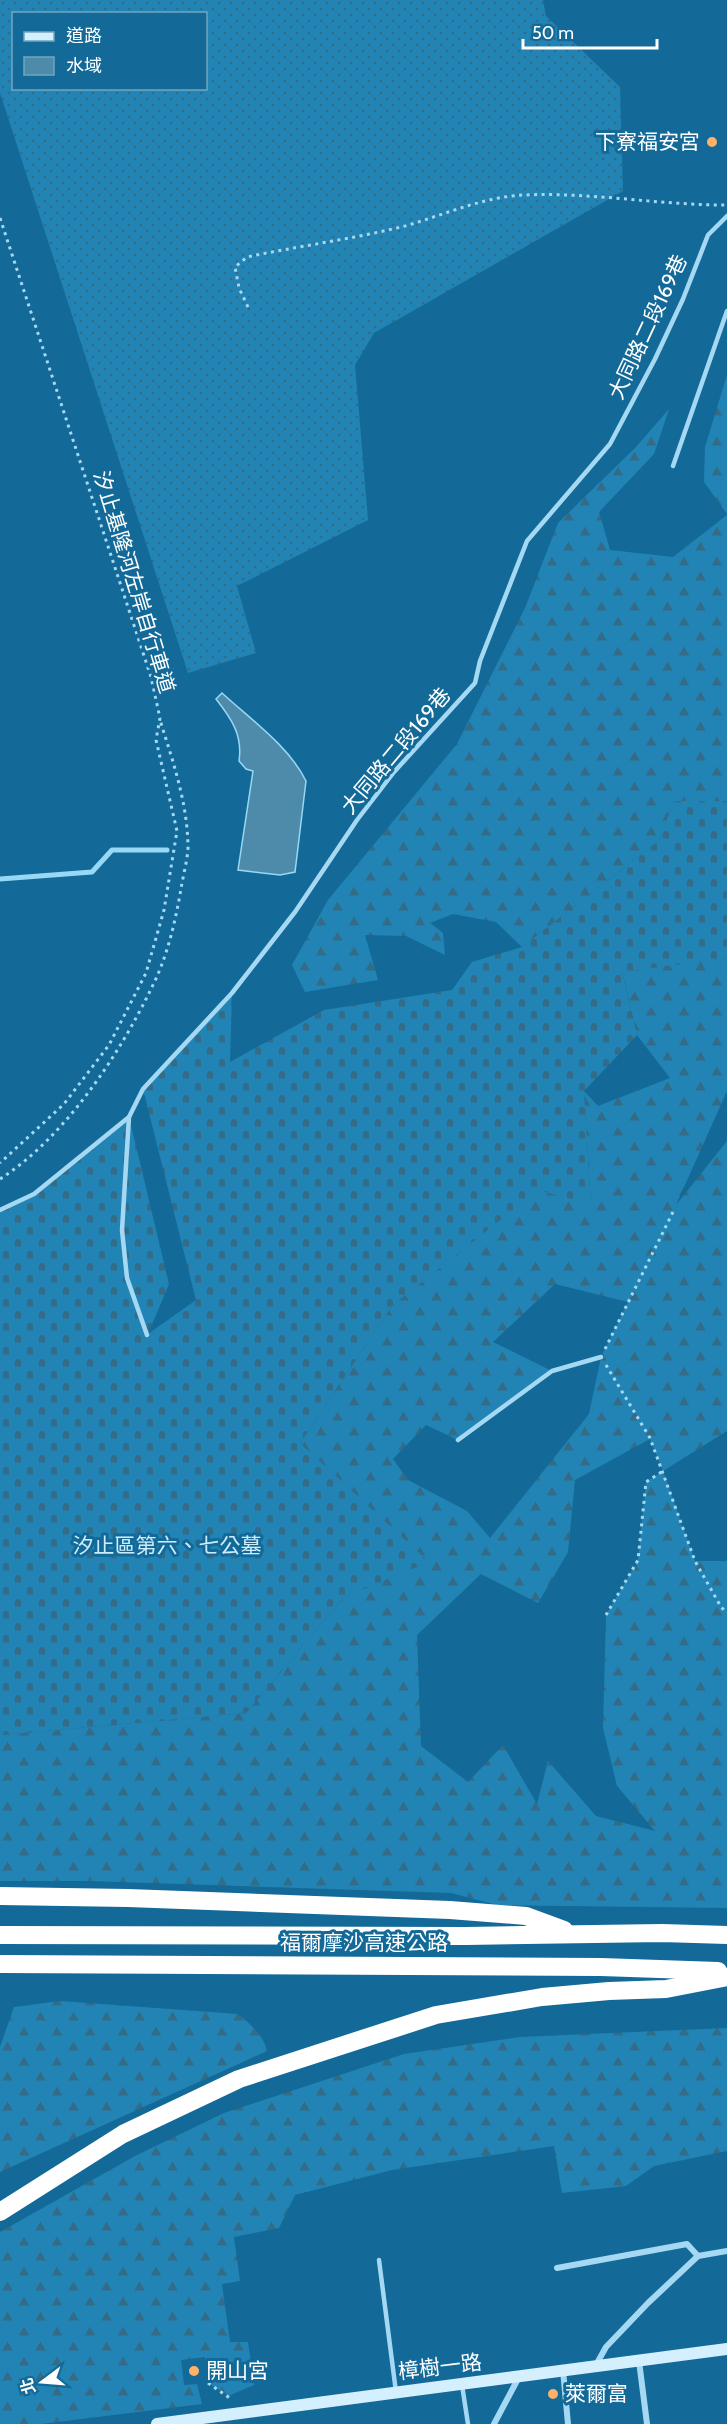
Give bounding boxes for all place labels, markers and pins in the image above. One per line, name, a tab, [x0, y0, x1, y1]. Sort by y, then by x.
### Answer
place label: 下寮福安宮	[595, 129, 700, 154]
marker: 下寮福安宮	[705, 135, 719, 149]
place label: 開山宮	[206, 2358, 269, 2383]
marker: 開山宮	[187, 2364, 201, 2378]
place label: 萊爾富	[565, 2381, 628, 2406]
marker: 萊爾富	[546, 2387, 560, 2401]

